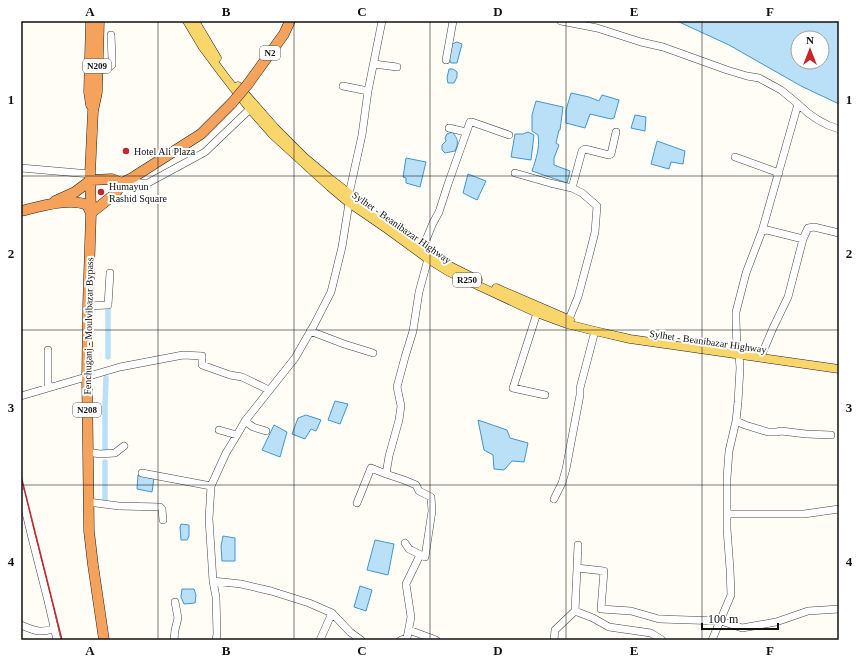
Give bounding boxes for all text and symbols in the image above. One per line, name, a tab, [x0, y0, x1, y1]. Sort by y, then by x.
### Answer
text: A	[85, 4, 95, 19]
text: B	[222, 4, 231, 19]
text: C	[357, 4, 367, 19]
text: D	[493, 4, 503, 19]
text: E	[630, 4, 638, 19]
text: F	[766, 4, 774, 19]
north arrow	[790, 30, 830, 70]
text: N	[806, 34, 814, 46]
road number: N2	[260, 46, 280, 60]
road number: N209	[83, 59, 111, 73]
text: 1	[8, 92, 14, 107]
text: 1	[846, 92, 852, 107]
marker: Hotel Ali Plaza	[121, 146, 131, 156]
place label: Hotel Ali Plaza	[134, 146, 196, 157]
place label: Humayun Rashid Square	[109, 181, 168, 204]
marker: Humayun Rashid Square	[96, 187, 106, 197]
street label: Sylhet - Beanibazar Highway	[350, 189, 453, 266]
text: 2	[8, 246, 14, 261]
text: 2	[846, 246, 852, 261]
street label: Fenchuganj - Moulvibazar Bypass	[82, 257, 95, 395]
road number: R250	[453, 273, 481, 287]
street label: Sylhet - Beanibazar Highway	[649, 328, 767, 355]
text: 3	[8, 400, 15, 415]
text: 3	[846, 400, 853, 415]
road number: N208	[73, 403, 101, 417]
text: 4	[8, 554, 15, 569]
text: 4	[846, 554, 853, 569]
scale bar	[702, 605, 778, 631]
text: 100 m	[708, 612, 739, 626]
text: A	[85, 643, 95, 658]
text: B	[222, 643, 231, 658]
text: C	[357, 643, 367, 658]
text: D	[493, 643, 503, 658]
text: E	[630, 643, 638, 658]
text: F	[766, 643, 774, 658]

